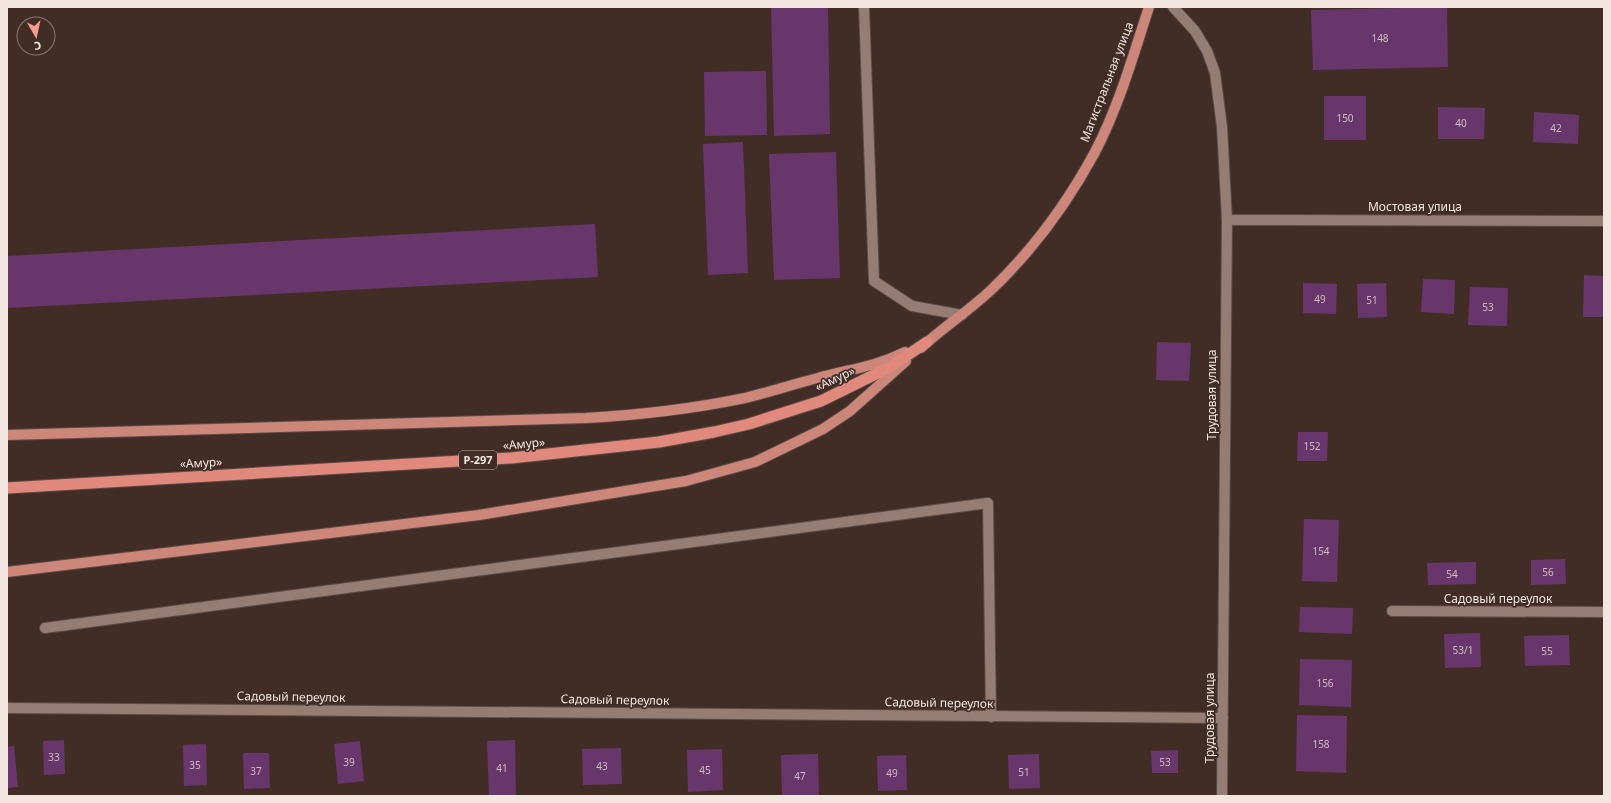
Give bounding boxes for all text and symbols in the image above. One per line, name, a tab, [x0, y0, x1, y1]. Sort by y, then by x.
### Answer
north arrow	[16, 16, 56, 56]
street label: Магистральная улица	[1076, 19, 1137, 144]
house number: 148	[1371, 31, 1389, 45]
text: С	[33, 38, 42, 54]
house number: 150	[1336, 111, 1354, 125]
house number: 40	[1455, 116, 1467, 130]
house number: 42	[1550, 121, 1562, 135]
street label: Мостовая улица	[1368, 198, 1462, 215]
house number: 49	[1314, 292, 1326, 306]
house number: 51	[1366, 293, 1378, 307]
house number: 53	[1482, 300, 1494, 314]
street label: Трудовая улица	[1203, 350, 1220, 440]
street label: «Амур»	[812, 362, 858, 395]
street label: «Амур»	[502, 433, 546, 454]
house number: 152	[1303, 439, 1321, 453]
road number: Р-297	[459, 451, 497, 469]
street label: «Амур»	[179, 453, 223, 472]
house number: 154	[1312, 544, 1330, 558]
house number: 56	[1542, 565, 1554, 579]
house number: 54	[1446, 567, 1458, 581]
street label: Садовый переулок	[1444, 590, 1553, 607]
house number: 53/1	[1453, 643, 1473, 657]
house number: 55	[1541, 644, 1553, 658]
street label: Трудовая улица	[1201, 673, 1218, 763]
house number: 156	[1316, 676, 1334, 690]
street label: Садовый переулок	[237, 687, 346, 706]
street label: Садовый переулок	[561, 690, 670, 709]
street label: Садовый переулок	[885, 693, 994, 712]
house number: 158	[1312, 737, 1330, 751]
house number: 33	[48, 750, 60, 764]
house number: 39	[343, 755, 355, 769]
house number: 53	[1159, 755, 1171, 769]
house number: 35	[189, 758, 201, 772]
house number: 43	[596, 759, 608, 773]
house number: 41	[496, 761, 508, 775]
house number: 45	[699, 763, 711, 777]
house number: 37	[250, 764, 262, 778]
house number: 51	[1018, 765, 1030, 779]
house number: 49	[886, 766, 898, 780]
house number: 47	[794, 769, 806, 783]

